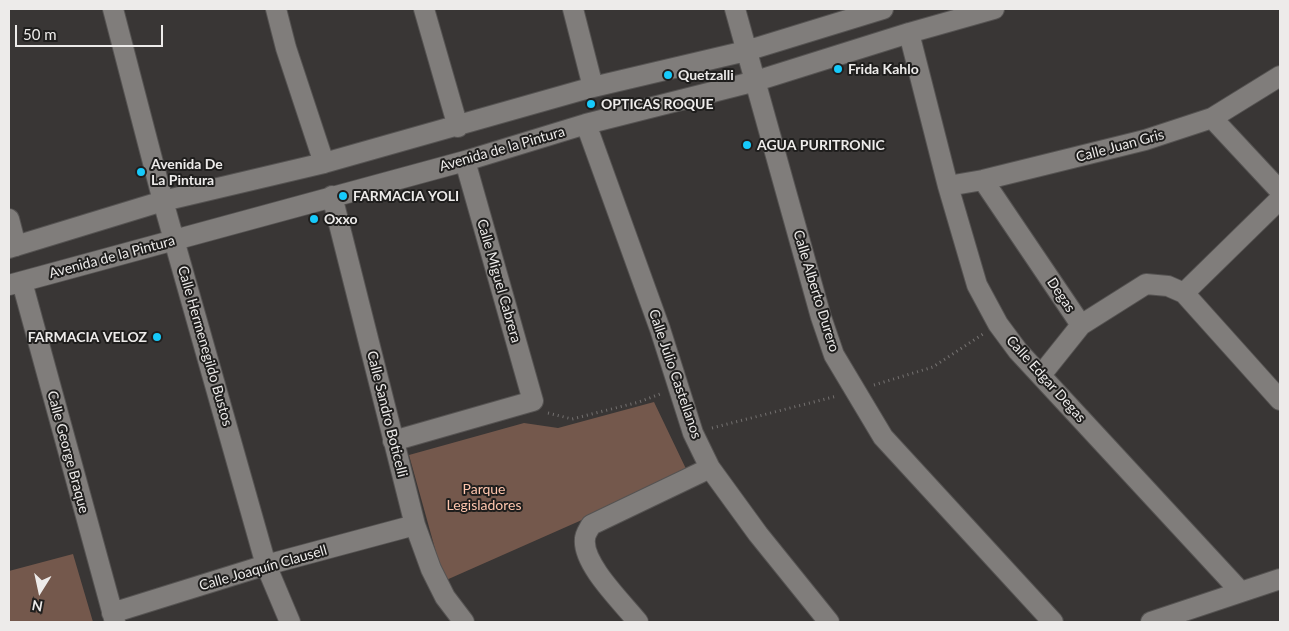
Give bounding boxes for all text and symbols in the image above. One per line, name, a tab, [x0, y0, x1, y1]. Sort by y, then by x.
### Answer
scale bar	[18, 15, 165, 47]
text: 50 m	[23, 25, 57, 43]
place label: Frida Kahlo	[848, 61, 919, 77]
marker: Frida Kahlo	[832, 63, 844, 75]
place label: Quetzalli	[678, 67, 734, 83]
marker: Quetzalli	[662, 69, 674, 81]
place label: OPTICAS ROQUE	[601, 96, 714, 112]
marker: OPTICAS ROQUE	[585, 98, 597, 110]
street label: Avenida de la Pintura	[437, 123, 567, 175]
street label: Calle Juan Gris	[1074, 126, 1166, 166]
place label: AGUA PURITRONIC	[757, 137, 885, 153]
marker: AGUA PURITRONIC	[741, 139, 753, 151]
place label: Avenida De La Pintura	[151, 156, 223, 188]
marker: Avenida De La Pintura	[135, 166, 147, 178]
place label: FARMACIA YOLI	[353, 188, 459, 204]
marker: FARMACIA YOLI	[337, 190, 349, 202]
place label: Oxxo	[324, 211, 357, 227]
marker: Oxxo	[308, 213, 320, 225]
street label: Calle Miguel Cabrera	[473, 217, 525, 345]
street label: Calle Alberto Durero	[789, 228, 843, 354]
street label: Avenida de la Pintura	[47, 232, 177, 282]
street label: Calle Hermenegildo Bustos	[174, 264, 236, 428]
street label: Degas	[1043, 274, 1079, 316]
street label: Calle Julio Castellanos	[645, 307, 705, 441]
place label: FARMACIA VELOZ	[28, 329, 147, 345]
marker: FARMACIA VELOZ	[151, 331, 163, 343]
street label: Calle Edgar Degas	[1003, 332, 1089, 426]
street label: Calle Sandro Boticelli	[363, 349, 411, 479]
street label: Calle George Braque	[44, 389, 92, 515]
park label: Parque Legisladores	[446, 481, 522, 514]
street label: Calle Joaquín Clausell	[197, 542, 329, 594]
north arrow	[15, 566, 65, 616]
text: N	[31, 597, 44, 616]

